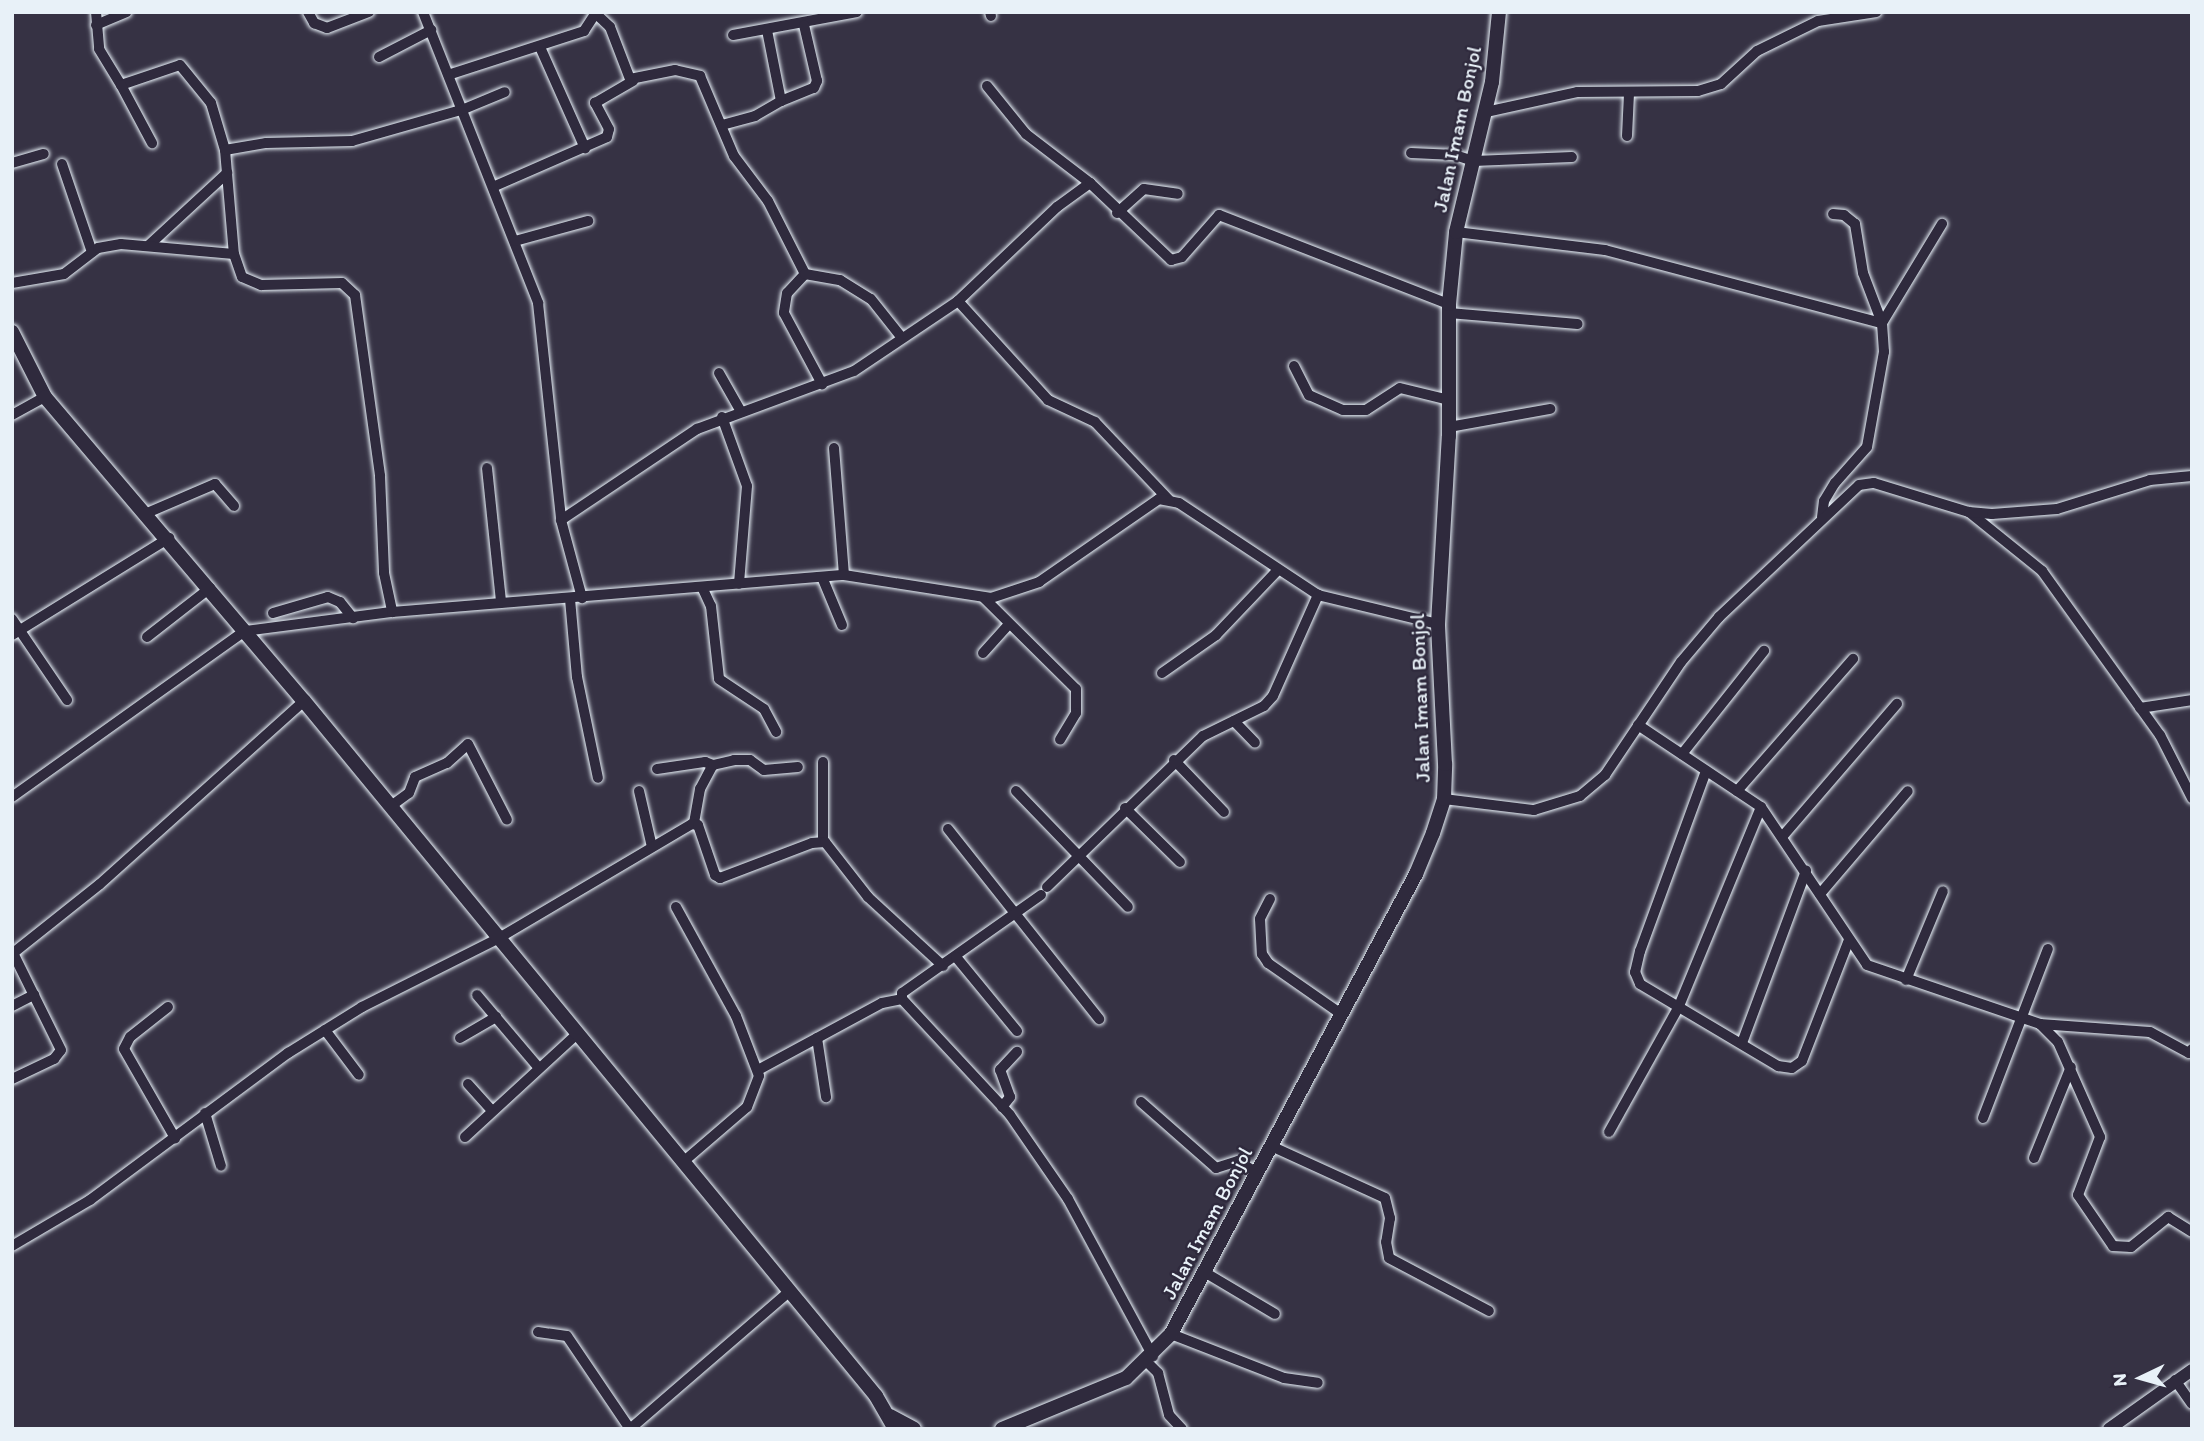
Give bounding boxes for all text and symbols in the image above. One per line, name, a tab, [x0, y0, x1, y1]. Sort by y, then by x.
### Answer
street label: Jalan Imam Bonjol	[1427, 44, 1487, 214]
street label: Jalan Imam Bonjol	[1404, 613, 1436, 783]
street label: Jalan Imam Bonjol	[1156, 1142, 1258, 1304]
north arrow	[2106, 1343, 2176, 1413]
text: N	[2108, 1372, 2132, 1387]

